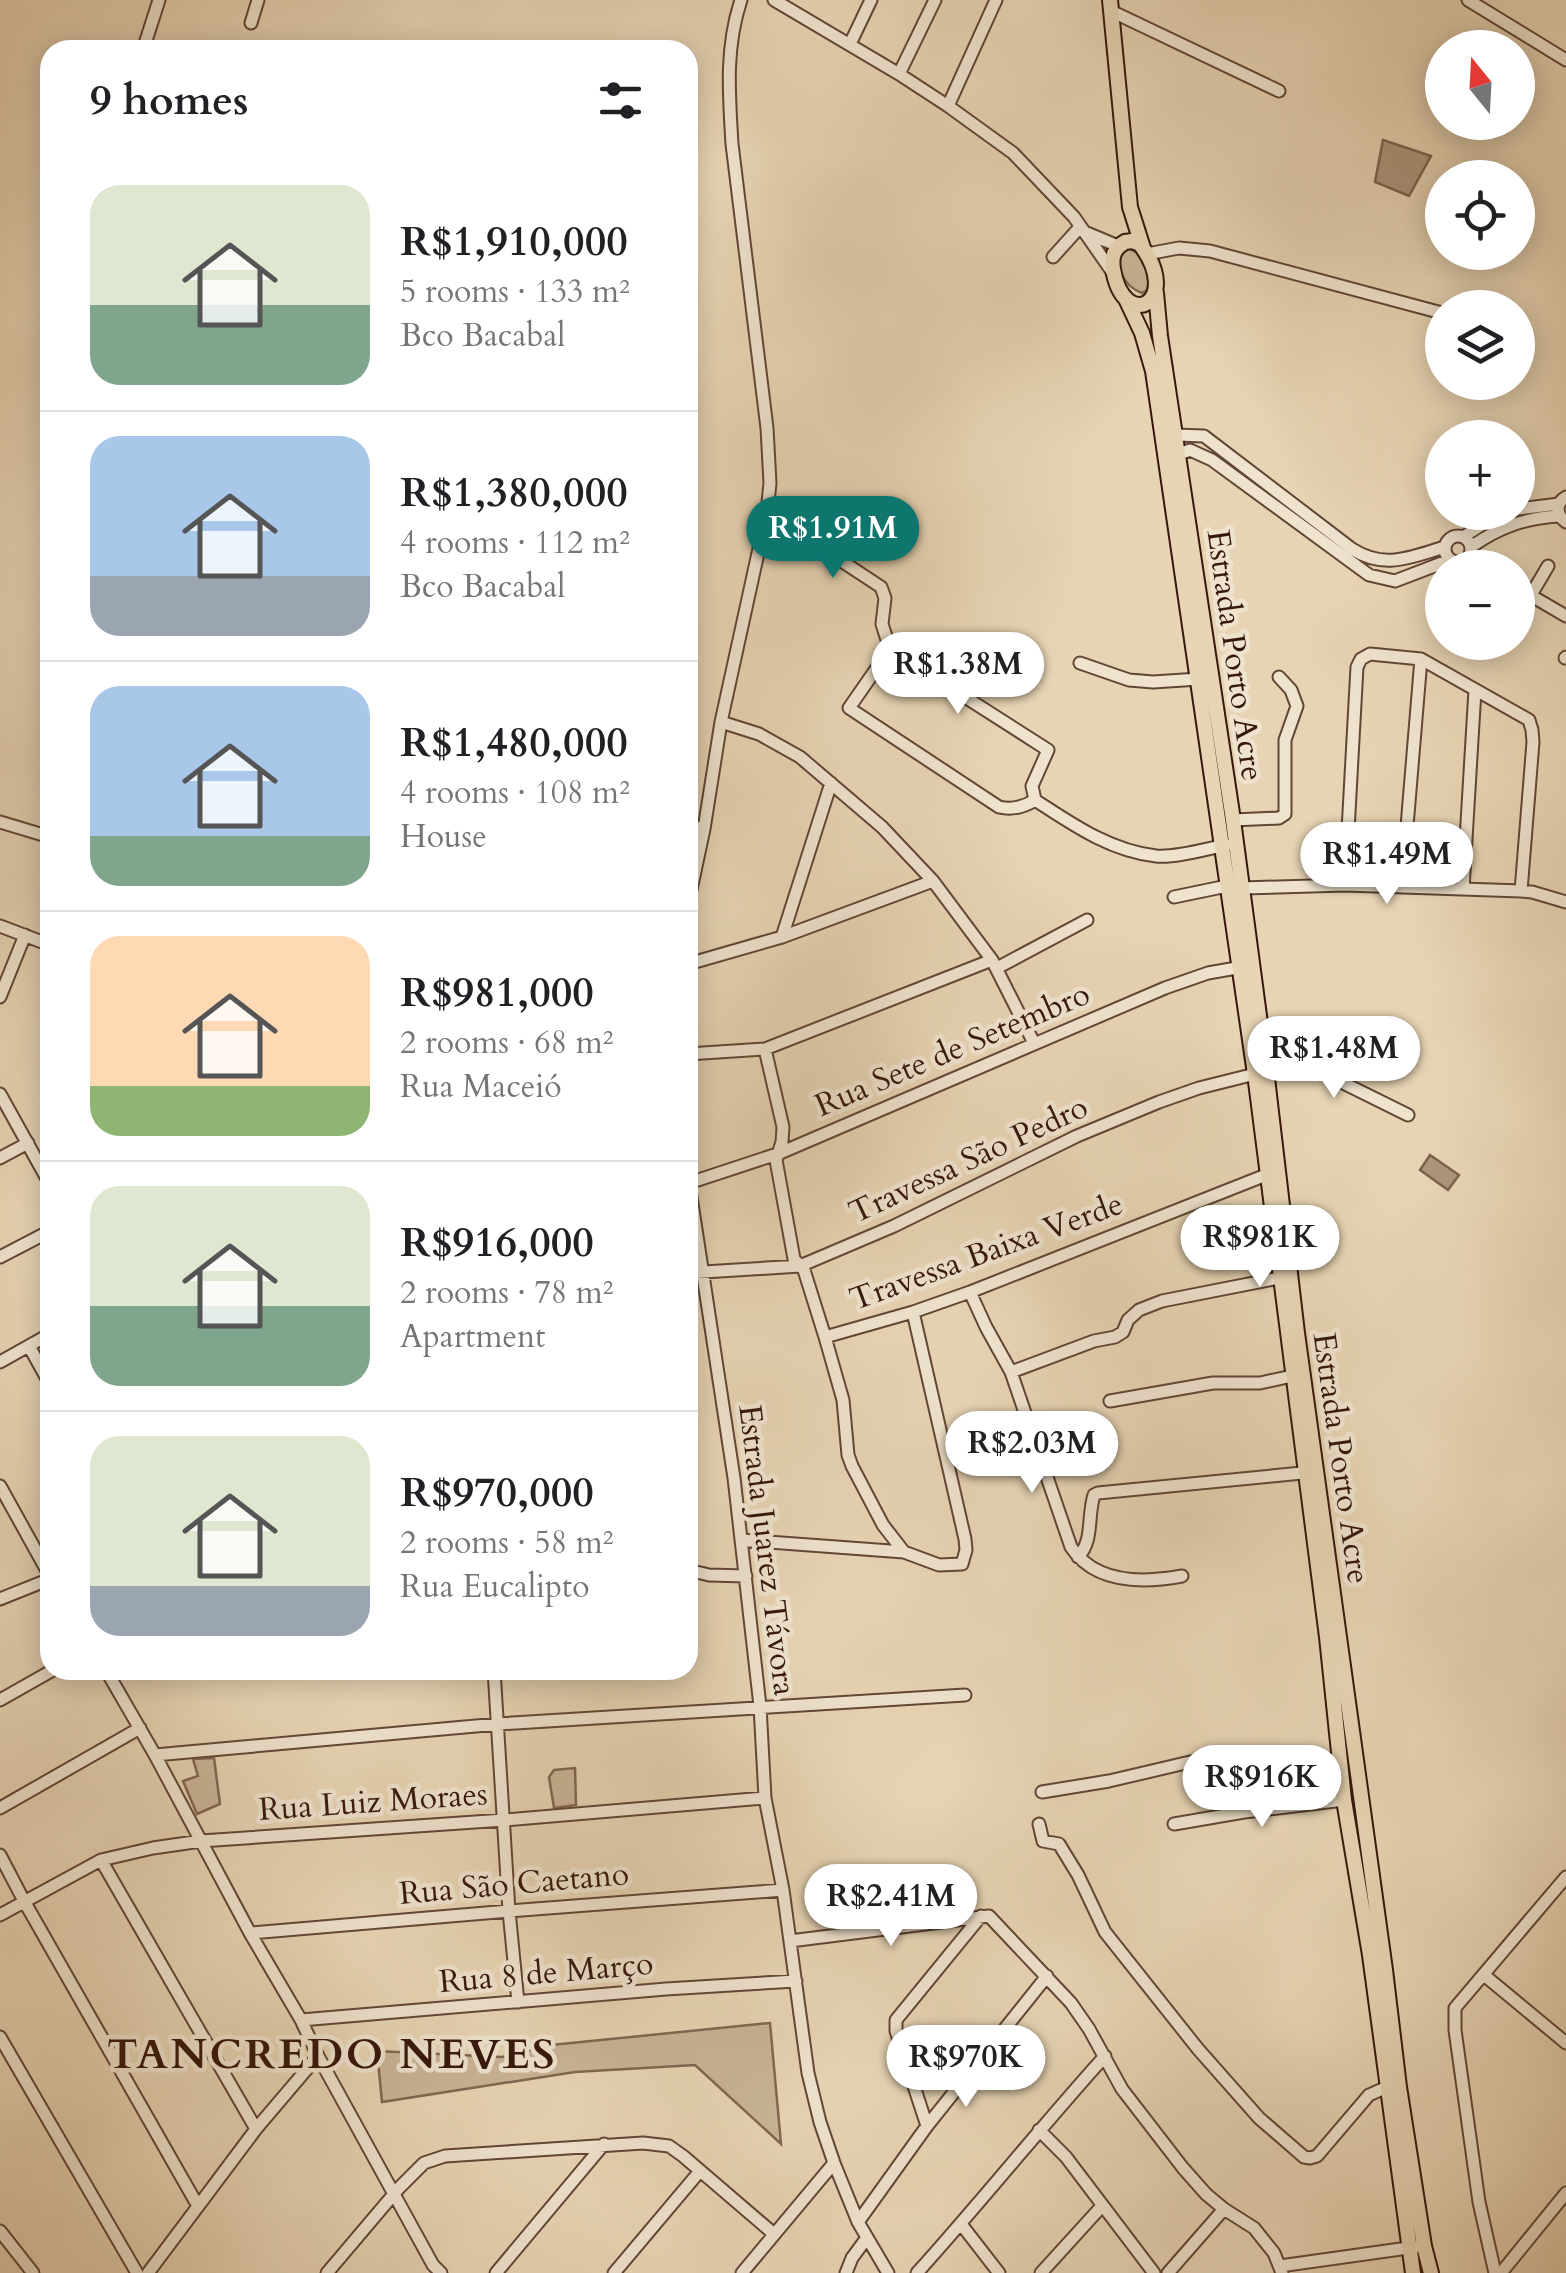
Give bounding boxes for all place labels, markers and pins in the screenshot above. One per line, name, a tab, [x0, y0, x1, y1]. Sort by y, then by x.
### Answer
pin: R$1.91M	[741, 496, 925, 581]
pin: R$1.38M	[866, 632, 1050, 717]
pin: R$1.49M	[1295, 822, 1479, 907]
pin: R$1.48M	[1242, 1016, 1426, 1101]
pin: R$981K	[1179, 1205, 1341, 1290]
pin: R$2.03M	[940, 1411, 1124, 1496]
pin: R$916K	[1181, 1745, 1343, 1830]
pin: R$2.41M	[799, 1864, 983, 1949]
pin: R$970K	[885, 2025, 1047, 2110]

